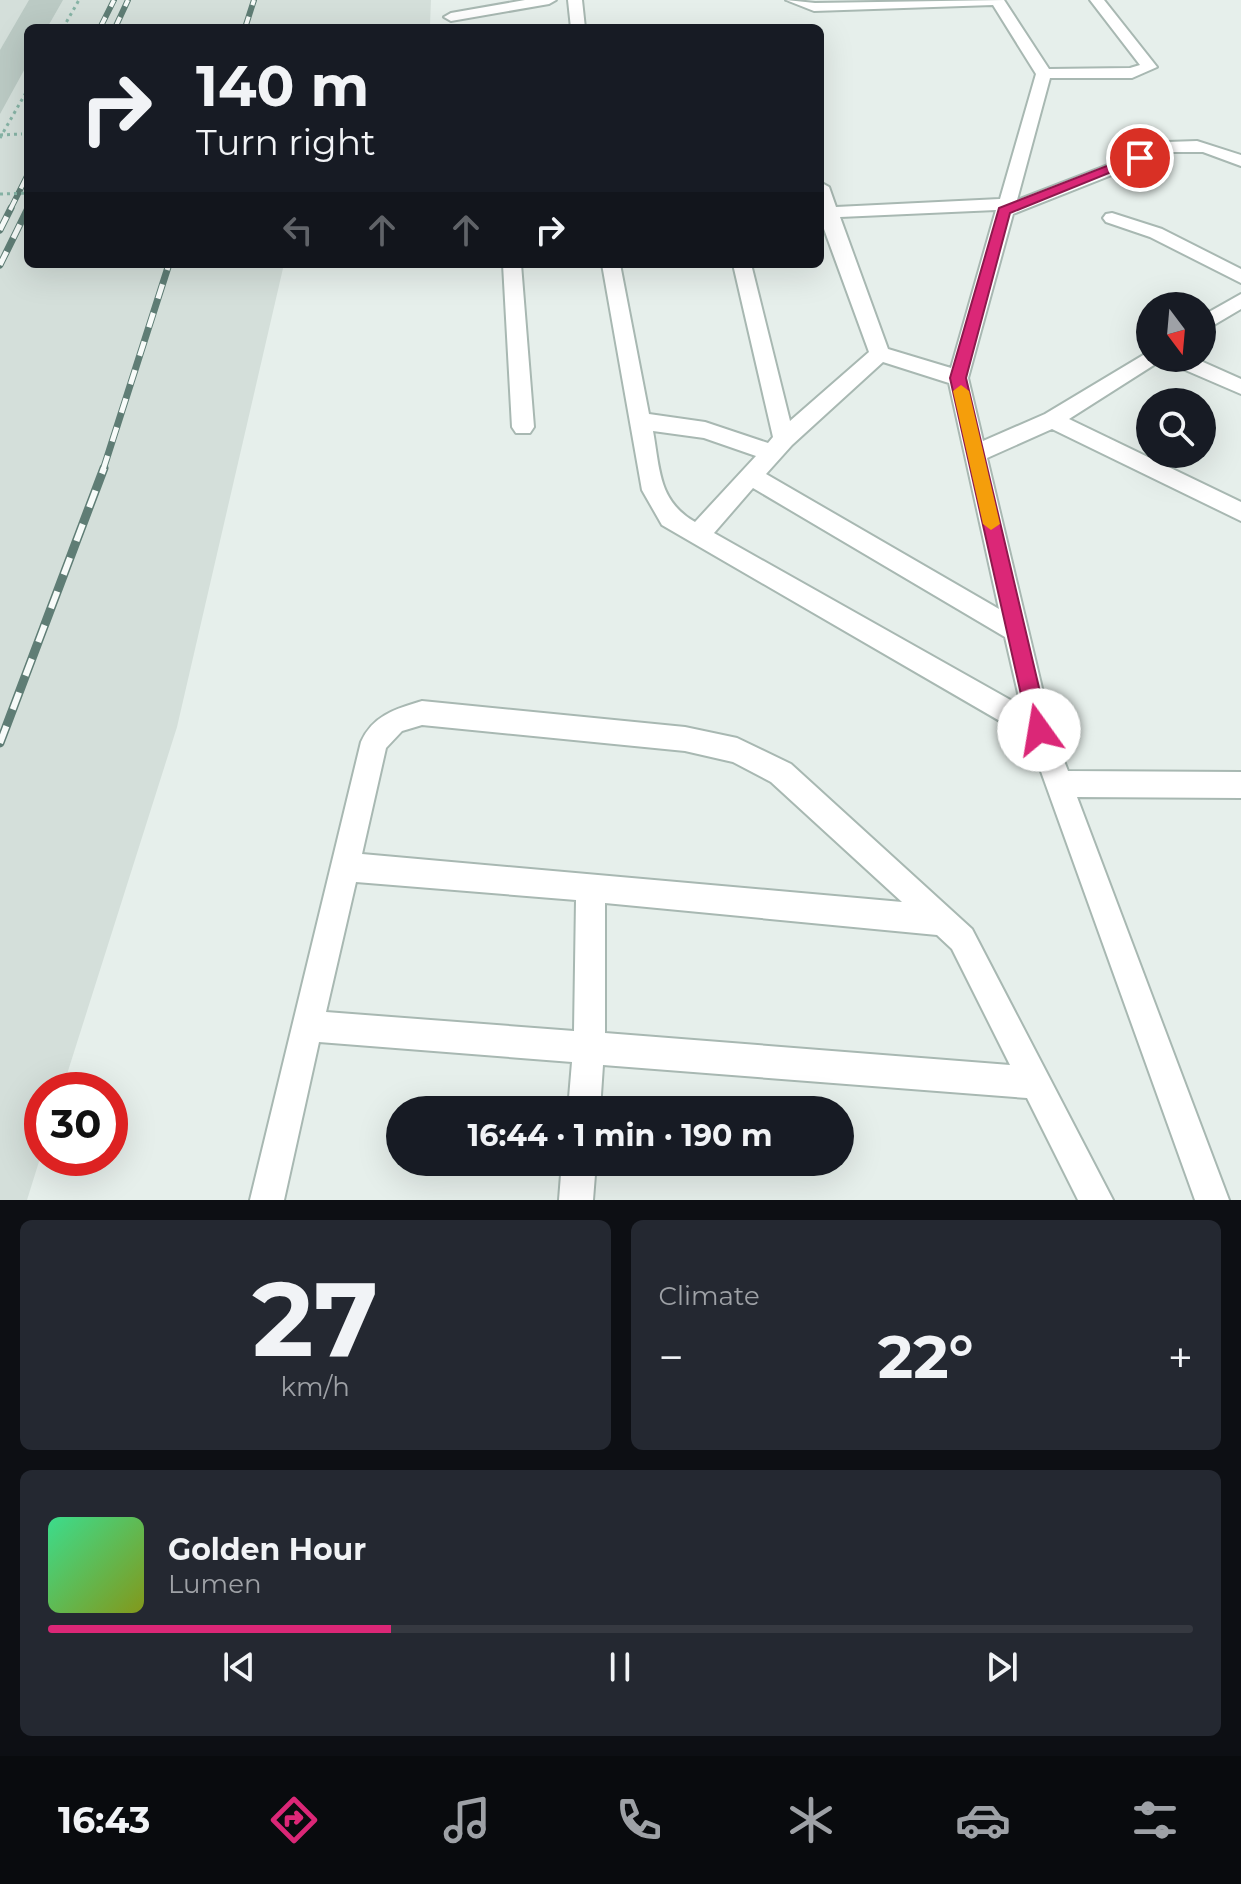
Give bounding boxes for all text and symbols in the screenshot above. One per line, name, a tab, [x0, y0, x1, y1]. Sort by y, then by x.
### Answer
text: 140 m	[196, 52, 369, 120]
icon: right	[64, 56, 168, 160]
text: Turn right	[196, 120, 376, 164]
pin	[1106, 124, 1174, 192]
icon: arrive	[1118, 136, 1162, 180]
icon: left	[276, 208, 320, 252]
icon: ahead	[360, 208, 404, 252]
icon: ahead	[444, 208, 488, 252]
icon: right	[528, 208, 572, 252]
north arrow	[1136, 292, 1216, 372]
map controls	[1136, 292, 1216, 468]
button: search	[1136, 388, 1216, 468]
position arrow	[997, 688, 1081, 772]
speed limit sign: 30	[24, 1072, 128, 1176]
text: 16:44 · 1 min · 190 m	[468, 1117, 772, 1154]
text: 27	[252, 1255, 378, 1382]
text: Climate	[659, 1280, 760, 1312]
text: 22°	[878, 1320, 974, 1393]
text: −	[659, 1330, 684, 1384]
text: +	[1168, 1330, 1193, 1384]
text: km/h	[281, 1371, 350, 1403]
text: Golden Hour	[168, 1531, 366, 1568]
text: Lumen	[168, 1568, 261, 1600]
icon: previous	[217, 1645, 261, 1689]
icon: pause	[598, 1645, 642, 1689]
icon: next	[980, 1645, 1024, 1689]
icon: directions	[266, 1792, 322, 1848]
icon: music	[439, 1792, 495, 1848]
icon: phone	[611, 1792, 667, 1848]
icon: climate	[783, 1792, 839, 1848]
icon: car	[955, 1792, 1011, 1848]
icon: filters	[1127, 1792, 1183, 1848]
text: 16:43	[58, 1798, 150, 1842]

